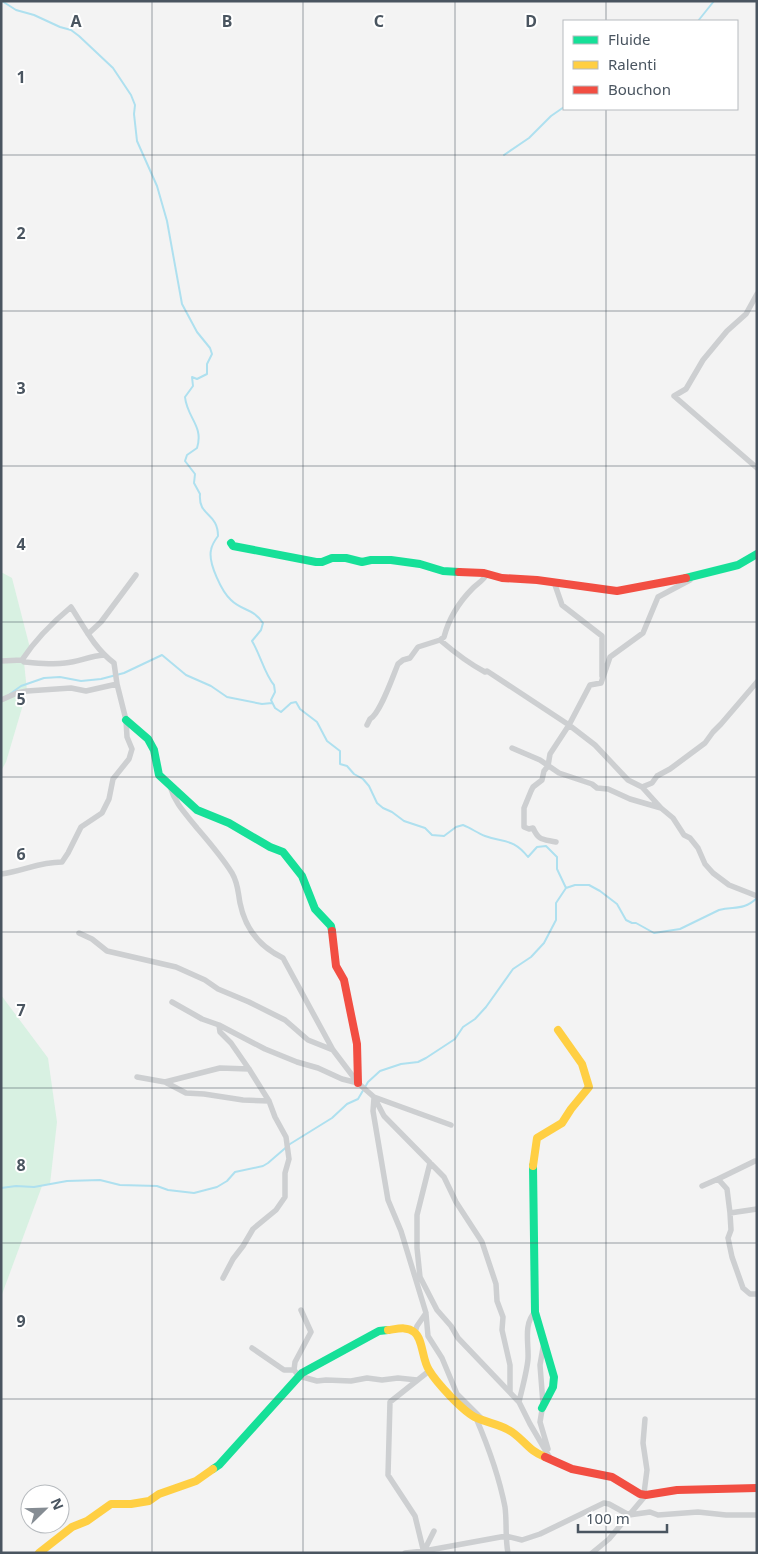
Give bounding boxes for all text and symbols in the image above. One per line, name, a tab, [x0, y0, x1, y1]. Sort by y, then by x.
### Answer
text: A	[70, 10, 82, 32]
text: B	[222, 10, 232, 32]
text: C	[374, 10, 384, 32]
text: D	[525, 10, 537, 32]
legend	[563, 20, 738, 110]
text: Fluide	[608, 29, 650, 49]
text: Ralenti	[608, 54, 657, 74]
text: 1	[16, 66, 26, 88]
text: Bouchon	[608, 79, 671, 99]
text: 2	[16, 222, 26, 244]
text: 3	[16, 377, 26, 399]
text: 4	[16, 533, 26, 555]
text: 5	[16, 688, 26, 710]
text: 6	[16, 843, 26, 865]
text: 7	[16, 999, 26, 1021]
text: 8	[16, 1154, 26, 1176]
text: 9	[16, 1310, 26, 1332]
north arrow	[20, 1484, 70, 1534]
text: N	[46, 1495, 68, 1513]
scale bar	[578, 1502, 667, 1534]
text: 100 m	[586, 1508, 630, 1528]

